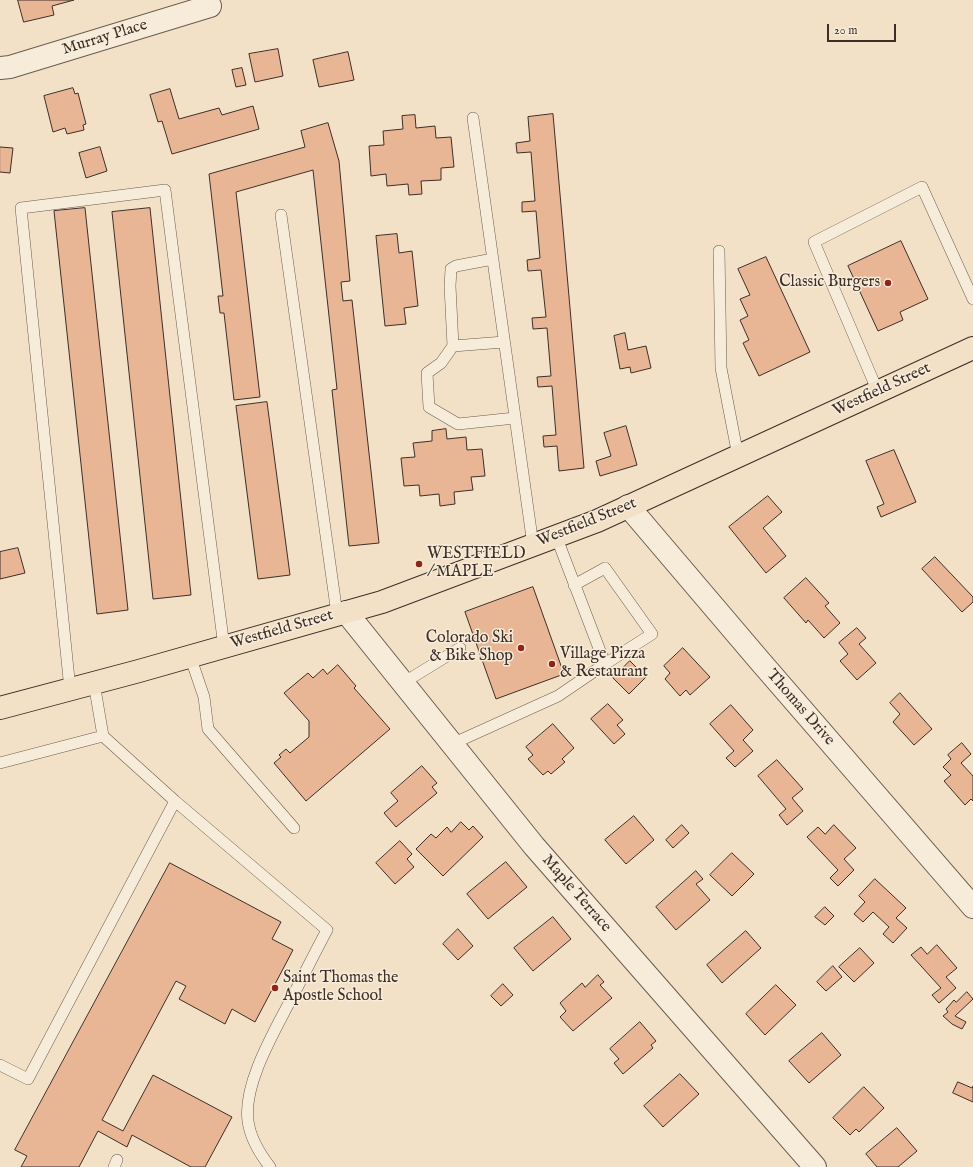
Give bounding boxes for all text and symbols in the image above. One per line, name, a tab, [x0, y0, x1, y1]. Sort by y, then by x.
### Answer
street label: Murray Place	[60, 16, 150, 60]
scale bar	[829, 16, 898, 42]
text: 20 m	[834, 23, 857, 38]
place label: Classic Burgers	[779, 273, 880, 293]
marker: Classic Burgers	[883, 278, 893, 288]
street label: Westfield Street	[830, 359, 934, 421]
street label: Westfield Street	[534, 494, 640, 552]
place label: WESTFIELD / MAPLE	[427, 545, 526, 583]
marker: WESTFIELD / MAPLE	[414, 559, 424, 569]
street label: Westfield Street	[229, 606, 335, 654]
place label: Colorado Ski & Bike Shop	[426, 629, 513, 667]
marker: Colorado Ski & Bike Shop	[516, 643, 526, 653]
place label: Village Pizza & Restaurant	[560, 645, 648, 683]
marker: Village Pizza & Restaurant	[547, 659, 557, 669]
street label: Thomas Drive	[762, 666, 838, 750]
street label: Maple Terrace	[537, 851, 615, 937]
place label: Saint Thomas the Apostle School	[283, 969, 398, 1007]
marker: Saint Thomas the Apostle School	[270, 983, 280, 993]

